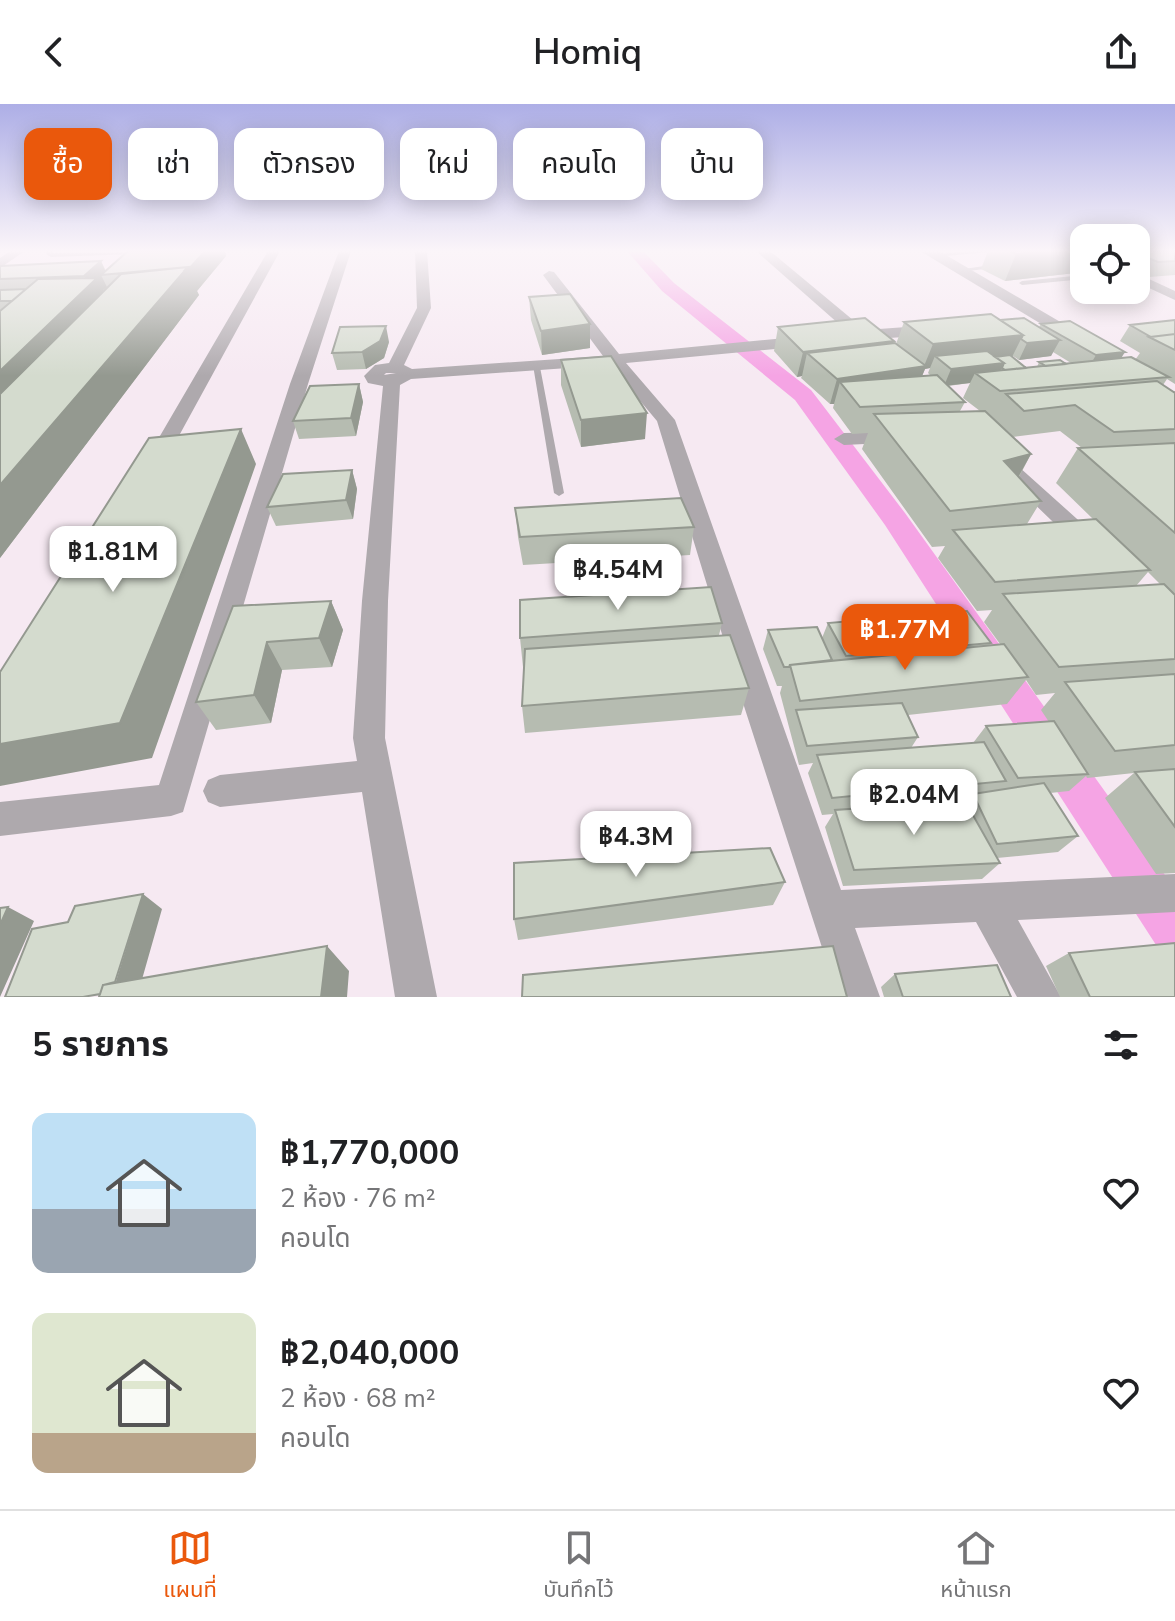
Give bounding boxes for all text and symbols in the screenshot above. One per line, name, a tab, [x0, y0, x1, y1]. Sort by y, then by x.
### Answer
text: Homiq	[533, 28, 642, 77]
icon: back	[32, 30, 76, 74]
icon: share	[1099, 30, 1143, 74]
chip: ซื้อ	[24, 128, 112, 200]
chip: เช่า	[128, 128, 218, 200]
chip: ตัวกรอง	[234, 128, 384, 200]
chip: ใหม่	[400, 128, 497, 200]
chip: คอนโด	[513, 128, 645, 200]
chip: บ้าน	[661, 128, 763, 200]
map controls	[1070, 224, 1150, 304]
button: locate	[1070, 224, 1150, 304]
pin: ฿1.81M	[48, 526, 178, 594]
text: ฿1.81M	[68, 534, 158, 569]
pin: ฿4.54M	[553, 544, 683, 612]
text: ฿4.54M	[573, 552, 663, 587]
pin: ฿1.77M	[840, 604, 970, 672]
text: ฿1.77M	[860, 612, 950, 647]
pin: ฿2.04M	[849, 769, 979, 837]
text: ฿2.04M	[869, 777, 959, 812]
pin: ฿4.3M	[580, 811, 692, 879]
text: ฿4.3M	[598, 819, 674, 854]
text: 5 รายการ	[32, 1022, 169, 1068]
icon: filters	[1099, 1023, 1143, 1067]
text: ฿1,770,000	[280, 1130, 459, 1176]
icon: home	[96, 1145, 192, 1241]
icon: heart	[1099, 1171, 1143, 1215]
text: 2 ห้อง · 76 m²	[280, 1181, 436, 1216]
text: คอนโด	[280, 1221, 351, 1256]
text: ฿2,040,000	[280, 1330, 459, 1376]
icon: home	[96, 1345, 192, 1441]
icon: heart	[1099, 1371, 1143, 1415]
text: 2 ห้อง · 68 m²	[280, 1381, 436, 1416]
text: คอนโด	[280, 1421, 351, 1456]
tab: แผนที่	[163, 1526, 217, 1607]
tab: บันทึกไว้	[543, 1526, 614, 1607]
tab: หน้าแรก	[940, 1526, 1012, 1607]

